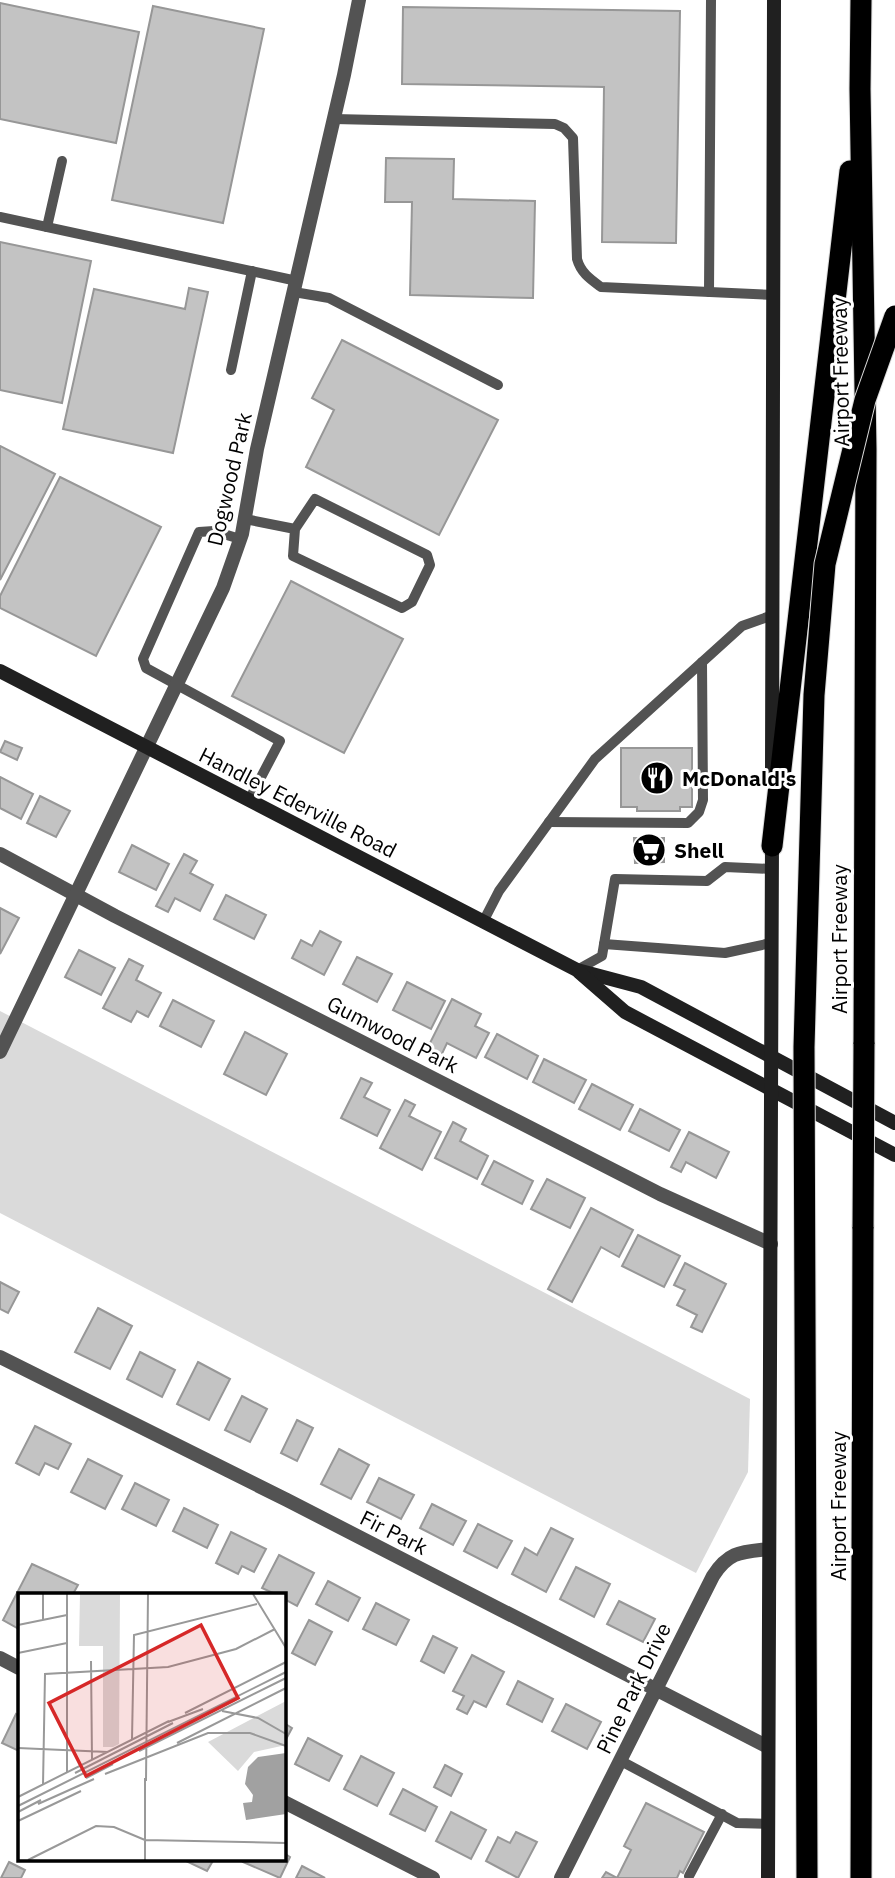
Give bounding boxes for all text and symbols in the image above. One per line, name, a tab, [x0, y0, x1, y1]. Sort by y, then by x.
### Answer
street label: Airport Freeway	[825, 296, 855, 447]
street label: Dogwood Park	[200, 409, 258, 549]
street label: Handley Ederville Road	[194, 740, 402, 864]
restaurant icon: McDonald's	[638, 759, 676, 797]
place label: McDonald's	[682, 764, 796, 792]
supermarket icon: Shell	[630, 831, 668, 869]
place label: Shell	[674, 836, 724, 864]
street label: Airport Freeway	[825, 864, 853, 1014]
street label: Gumwood Park	[323, 989, 463, 1079]
street label: Airport Freeway	[824, 1431, 852, 1581]
street label: Fir Park	[355, 1503, 433, 1561]
inset map	[18, 1593, 285, 1860]
street label: Pine Park Drive	[589, 1618, 677, 1758]

